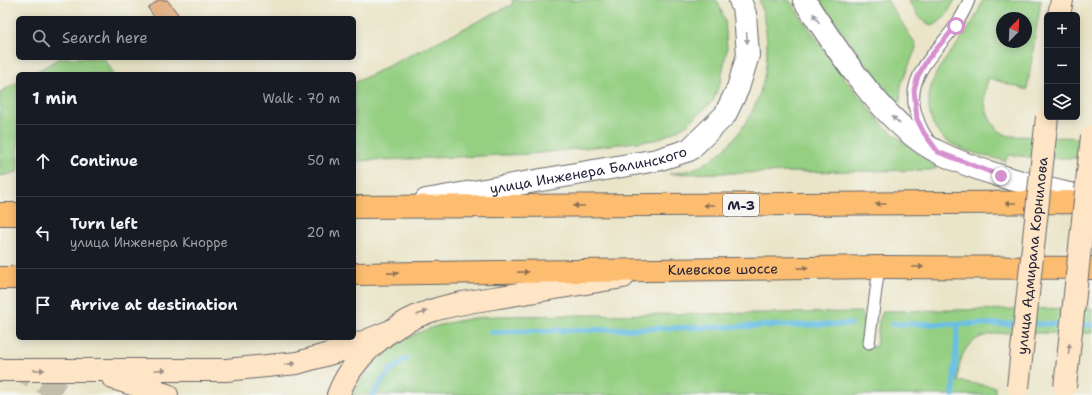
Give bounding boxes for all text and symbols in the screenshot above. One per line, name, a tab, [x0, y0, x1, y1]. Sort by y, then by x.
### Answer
north arrow	[996, 12, 1032, 48]
map controls	[1044, 12, 1080, 120]
button: +	[1044, 12, 1080, 48]
one-way arrow	[812, 13, 820, 23]
search box	[16, 16, 356, 60]
route start	[947, 17, 965, 35]
icon: search	[30, 27, 52, 49]
text: Search here	[62, 28, 148, 48]
one-way arrow	[743, 32, 750, 44]
button: −	[1044, 48, 1080, 84]
button: layers	[1044, 84, 1080, 120]
text: 1 min	[32, 87, 77, 109]
text: Walk · 70 m	[263, 90, 340, 107]
one-way arrow	[891, 115, 901, 125]
street label: улица Инженера Балинского	[488, 142, 689, 198]
icon: ahead	[32, 150, 54, 172]
text: Continue	[70, 151, 138, 171]
text: 50 m	[307, 152, 340, 169]
street label: улица Адмирала Корнилова	[1013, 156, 1052, 355]
route end	[992, 167, 1010, 185]
road number: М-3	[723, 194, 759, 216]
one-way arrow	[1004, 200, 1017, 206]
one-way arrow	[874, 201, 887, 207]
one-way arrow	[702, 202, 715, 208]
one-way arrow	[572, 203, 585, 209]
text: Turn left	[70, 214, 138, 234]
icon: left	[32, 222, 54, 244]
text: 20 m	[307, 224, 340, 241]
text: улица Инженера Кнорре	[70, 234, 228, 251]
street label: Киевское шоссе	[668, 259, 778, 279]
one-way arrow	[912, 264, 925, 270]
one-way arrow	[797, 265, 810, 271]
one-way arrow	[517, 269, 530, 275]
one-way arrow	[387, 270, 399, 277]
icon: arrive	[32, 294, 54, 316]
text: Arrive at destination	[70, 295, 238, 315]
one-way arrow	[417, 310, 429, 316]
one-way arrow	[1066, 343, 1072, 355]
one-way arrow	[284, 361, 296, 367]
one-way arrow	[33, 367, 46, 373]
one-way arrow	[154, 367, 167, 373]

